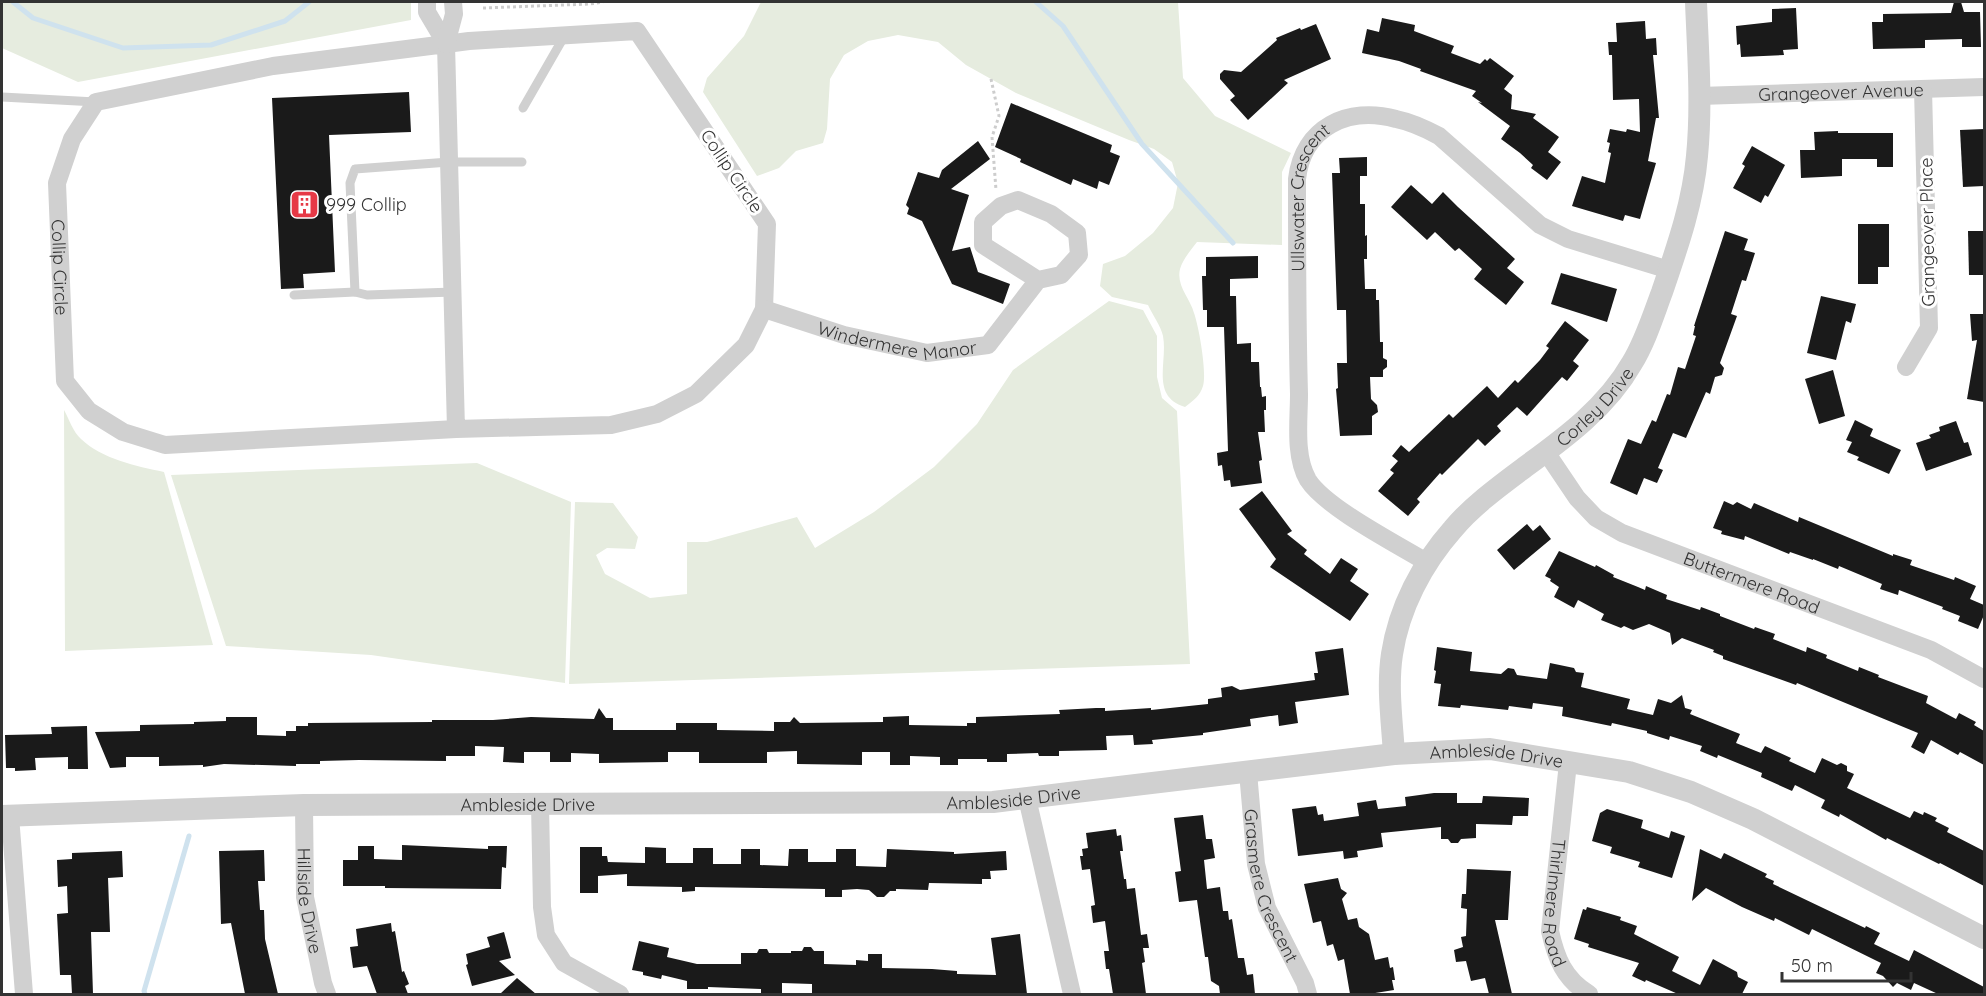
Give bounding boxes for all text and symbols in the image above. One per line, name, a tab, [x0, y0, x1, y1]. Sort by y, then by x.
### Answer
street label: Grangeover Avenue	[1758, 77, 1924, 106]
street label: Ullswater Crescent	[1285, 117, 1334, 272]
street label: Collip Circle	[696, 125, 768, 217]
street label: Grangeover Place	[1914, 157, 1940, 307]
building icon: 999 Collip	[289, 188, 321, 220]
place label: 999 Collip	[326, 193, 407, 216]
street label: Collip Circle	[47, 219, 74, 316]
street label: Windermere Manor	[815, 316, 978, 365]
street label: Corley Drive	[1551, 363, 1638, 451]
street label: Buttermere Road	[1680, 546, 1823, 618]
street label: Ambleside Drive	[1429, 737, 1565, 772]
street label: Ambleside Drive	[946, 780, 1082, 814]
street label: Ambleside Drive	[460, 792, 595, 816]
street label: Grasmere Crescent	[1240, 808, 1304, 966]
street label: Thirlmere Road	[1538, 838, 1572, 970]
street label: Hillside Drive	[293, 847, 328, 956]
scale bar	[1782, 945, 1911, 983]
text: 50 m	[1791, 954, 1833, 977]

